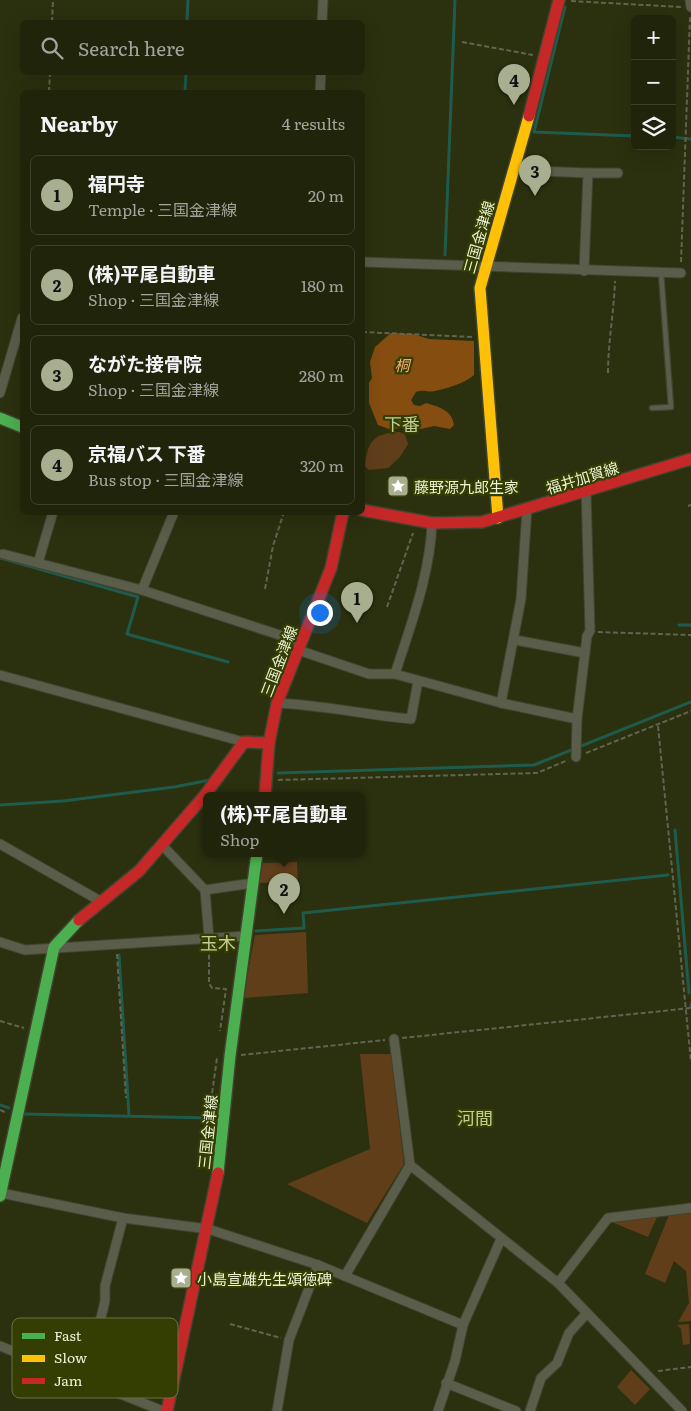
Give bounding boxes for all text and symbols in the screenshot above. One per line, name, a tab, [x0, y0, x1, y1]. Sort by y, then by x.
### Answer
map controls	[631, 15, 676, 150]
button: +	[631, 15, 676, 60]
search box	[20, 20, 365, 75]
icon: search	[38, 34, 66, 62]
text: Search here	[78, 34, 185, 62]
button: −	[631, 60, 676, 105]
pin: 4	[498, 64, 530, 105]
button: layers	[631, 105, 676, 150]
text: Nearby	[40, 107, 118, 138]
text: 4 results	[282, 111, 345, 135]
pin: 3	[519, 155, 551, 196]
text: 福円寺	[88, 169, 145, 197]
text: 1	[54, 183, 60, 207]
text: 20 m	[308, 183, 344, 207]
text: Temple · 三国金津線	[88, 197, 237, 221]
street label: 三国金津線	[457, 198, 499, 276]
text: (株)平尾自動車	[88, 259, 216, 287]
text: 2	[53, 273, 61, 297]
text: 180 m	[301, 273, 344, 297]
text: Shop · 三国金津線	[88, 287, 219, 311]
text: ながた接骨院	[88, 349, 202, 377]
park label: 桐	[394, 353, 411, 376]
text: 3	[53, 363, 61, 387]
text: 280 m	[299, 363, 344, 387]
text: Shop · 三国金津線	[88, 377, 219, 401]
district label: 下番	[384, 410, 420, 437]
text: 京福バス 下番	[88, 439, 206, 467]
text: 4	[52, 453, 62, 477]
text: 320 m	[300, 453, 344, 477]
street label: 福井加賀線	[543, 455, 621, 499]
text: Bus stop · 三国金津線	[88, 467, 243, 491]
place icon: 藤野源九郎生家	[386, 474, 410, 498]
place label: 藤野源九郎生家	[414, 475, 519, 498]
pin: 1	[341, 582, 373, 623]
your location	[307, 600, 333, 626]
street label: 三国金津線	[254, 622, 302, 700]
popup	[203, 792, 365, 857]
text: (株)平尾自動車	[220, 799, 348, 827]
text: Shop	[220, 827, 259, 851]
pin: 2	[268, 873, 300, 914]
district label: 玉木	[200, 929, 236, 956]
street label: 三国金津線	[192, 1093, 222, 1171]
district label: 河間	[457, 1104, 493, 1131]
place icon: 小島宣雄先生頌徳碑	[169, 1266, 193, 1290]
place label: 小島宣雄先生頌徳碑	[197, 1267, 332, 1290]
legend	[12, 1318, 178, 1398]
text: Fast	[54, 1325, 82, 1345]
text: Slow	[54, 1347, 87, 1367]
text: Jam	[54, 1370, 83, 1390]

